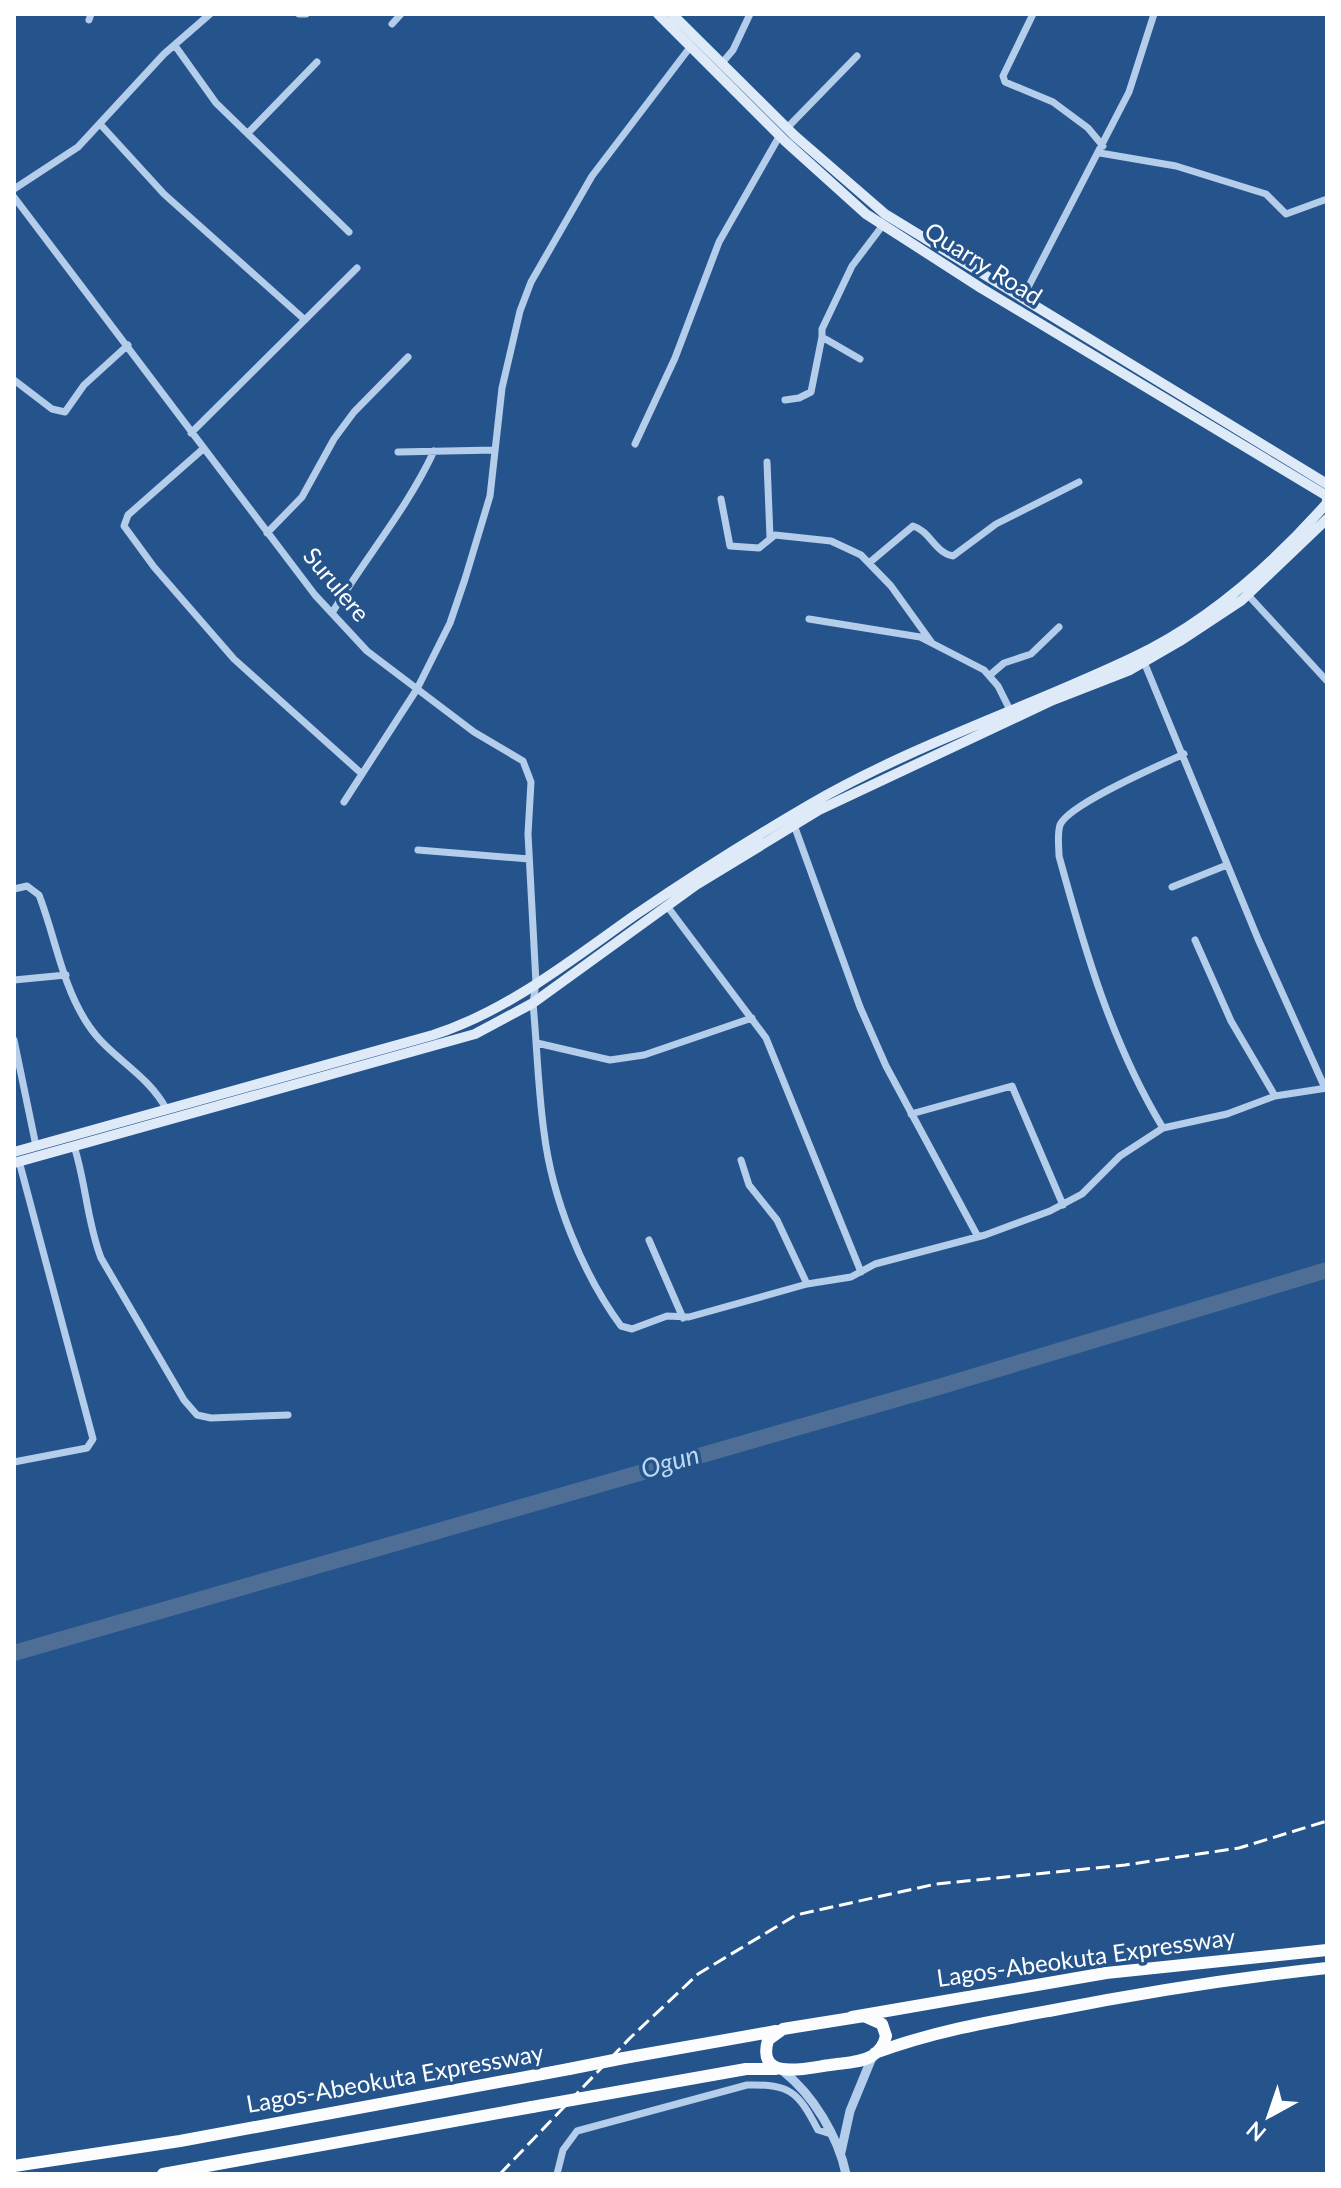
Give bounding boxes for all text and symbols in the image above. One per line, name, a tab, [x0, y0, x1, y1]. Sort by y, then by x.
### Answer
street label: Quarry Road	[920, 215, 1048, 310]
street label: Surulere	[298, 541, 376, 627]
water label: Ogun	[637, 1437, 703, 1485]
street label: Lagos-Abeokuta Expressway	[935, 1921, 1238, 1992]
street label: Lagos-Abeokuta Expressway	[244, 2037, 546, 2118]
north arrow	[1229, 2076, 1309, 2156]
text: N	[1241, 2116, 1271, 2147]

